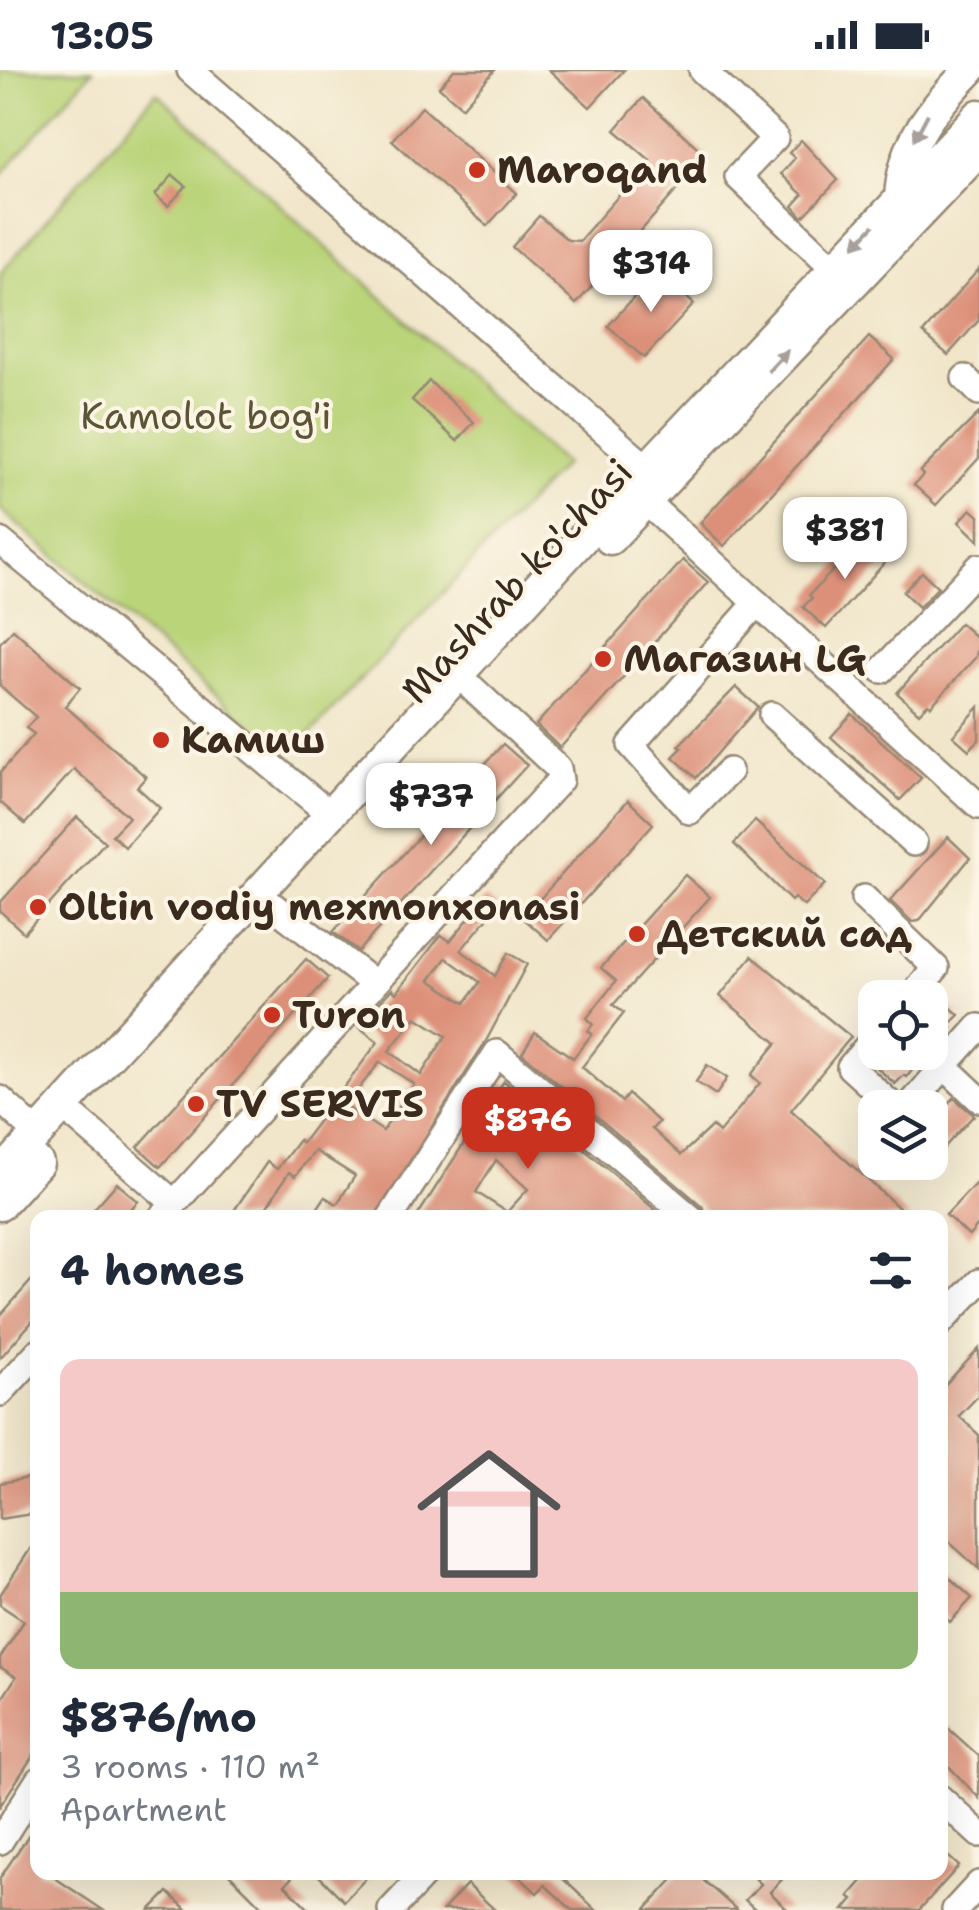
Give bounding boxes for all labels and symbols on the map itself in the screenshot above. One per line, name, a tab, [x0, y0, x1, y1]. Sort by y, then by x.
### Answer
one-way arrow	[913, 112, 930, 141]
place label: Maroqand	[497, 144, 708, 195]
marker: Maroqand	[466, 159, 488, 181]
one-way arrow	[853, 224, 876, 248]
pin: $314	[592, 230, 710, 315]
one-way arrow	[765, 350, 789, 374]
park label: Kamolot bog'i	[80, 390, 332, 441]
street label: Mashrab ko'chasi	[390, 447, 644, 714]
pin: $381	[786, 497, 904, 582]
place label: Магазин LG	[623, 633, 866, 684]
marker: Магазин LG	[592, 648, 614, 670]
place label: Камиш	[181, 714, 325, 765]
marker: Камиш	[150, 729, 172, 751]
pin: $737	[372, 763, 490, 848]
place label: Oltin vodiy mexmonxonasi	[58, 881, 580, 932]
marker: Oltin vodiy mexmonxonasi	[27, 896, 49, 918]
place label: Детский сад	[657, 908, 912, 959]
marker: Детский сад	[626, 923, 648, 945]
place label: Turon	[292, 989, 405, 1040]
marker: Turon	[261, 1004, 283, 1026]
place label: TV SERVIS	[216, 1078, 424, 1129]
pin: $876	[469, 1087, 587, 1172]
marker: TV SERVIS	[185, 1093, 207, 1115]

